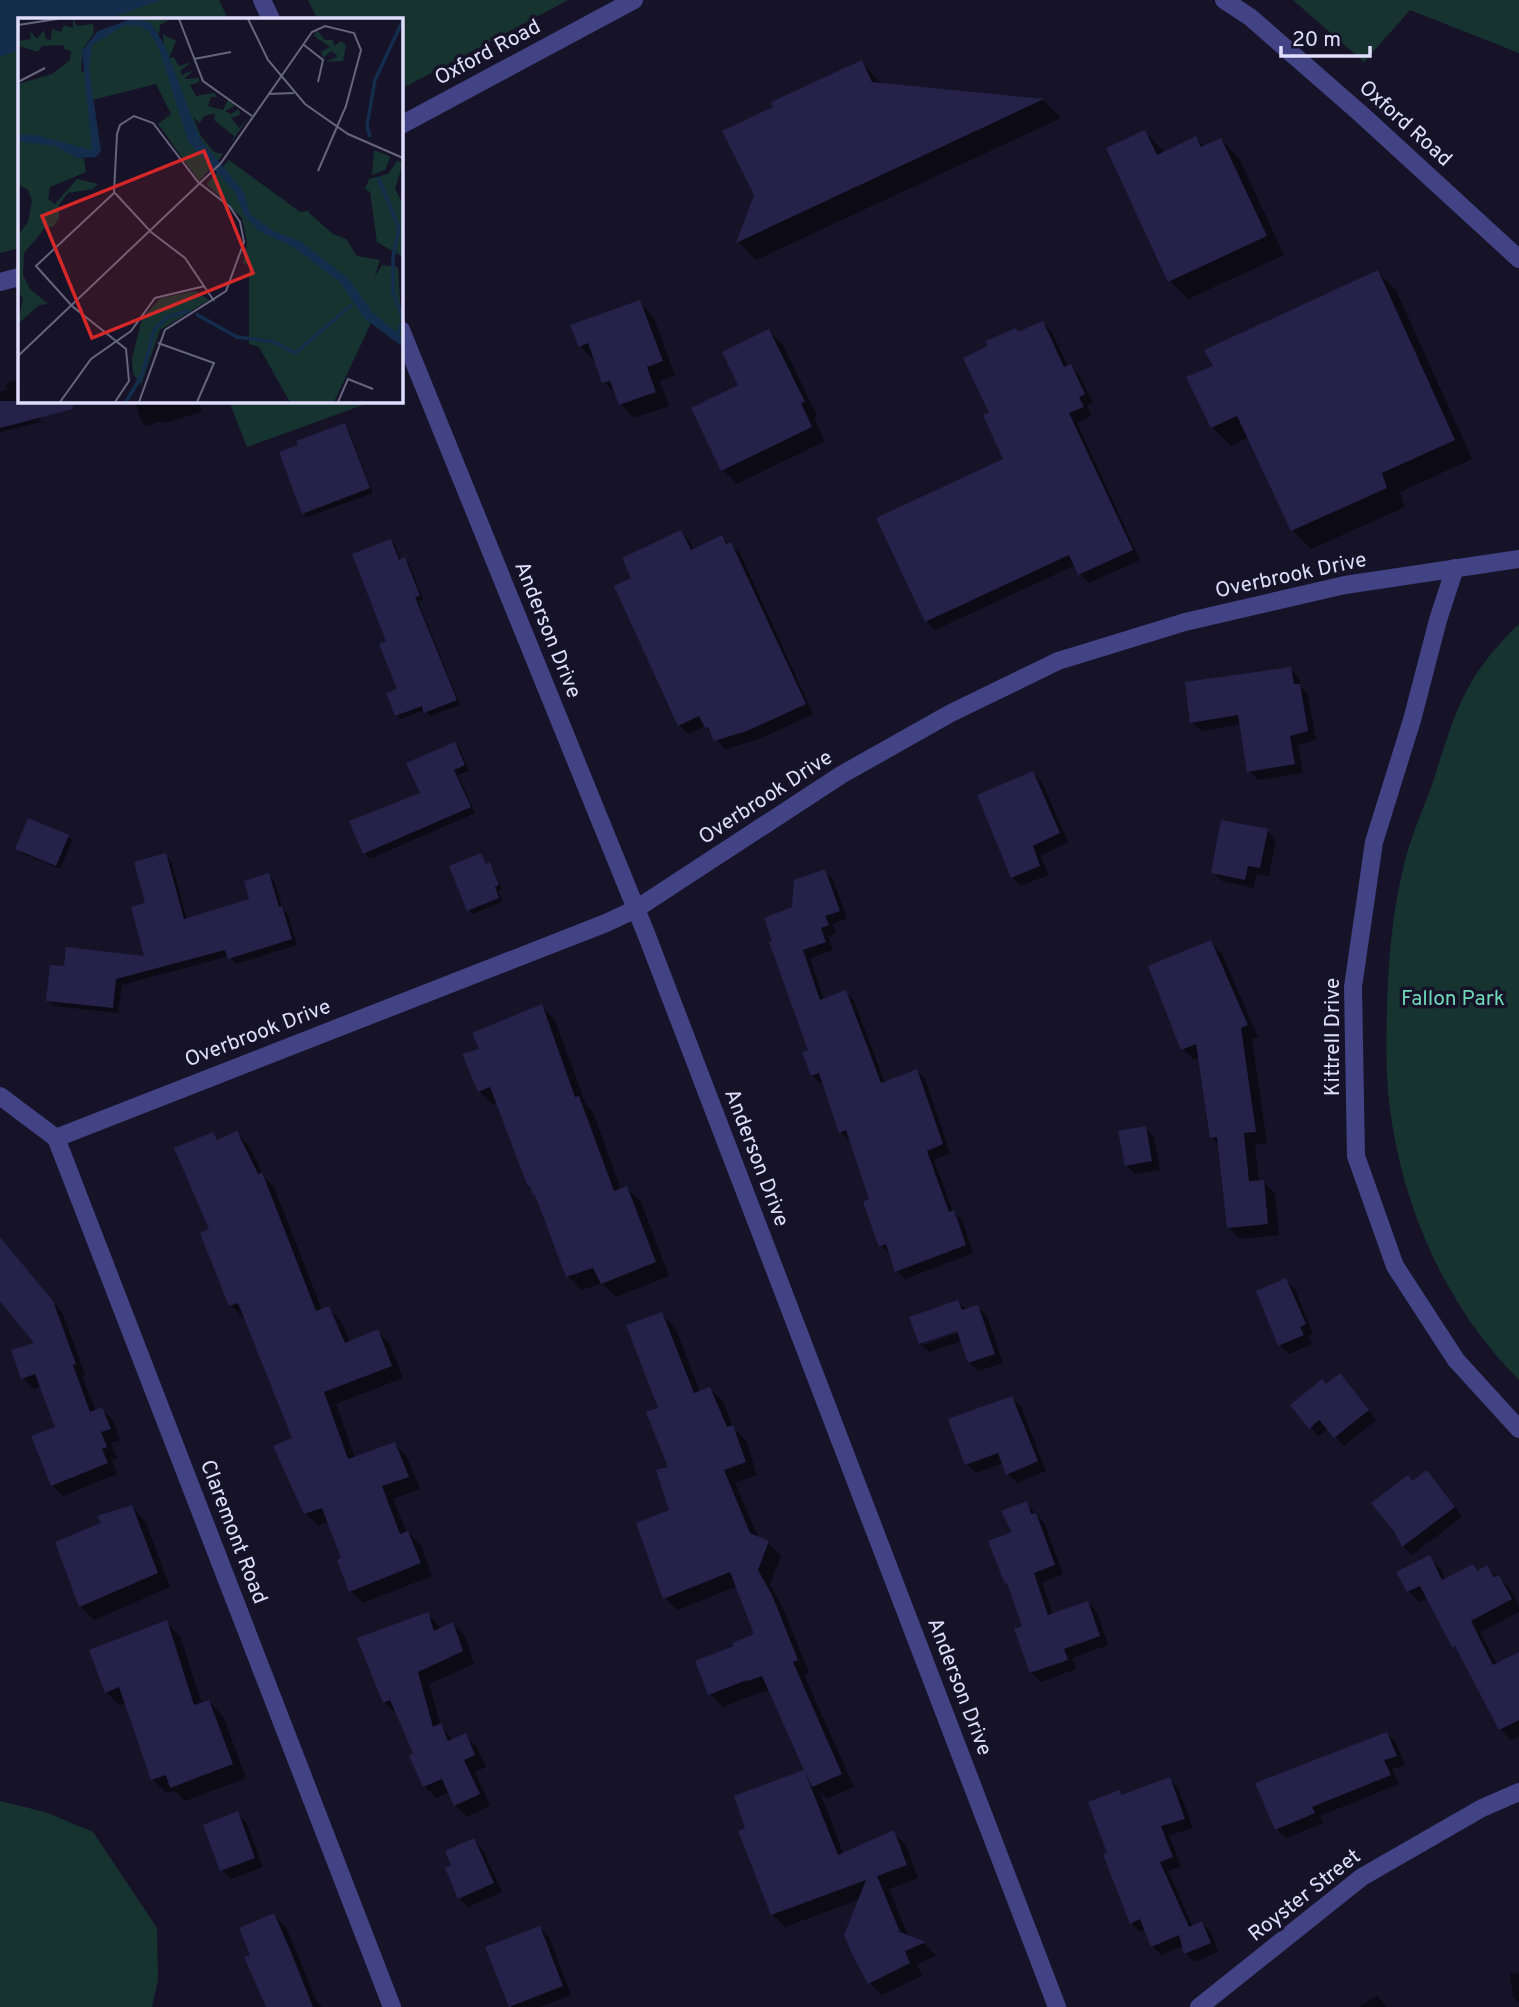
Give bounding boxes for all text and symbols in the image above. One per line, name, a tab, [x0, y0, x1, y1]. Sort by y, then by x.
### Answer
street label: Oxford Road	[430, 14, 546, 92]
scale bar	[1281, 14, 1370, 58]
inset map	[18, 18, 402, 402]
text: 20 m	[1292, 27, 1341, 54]
street label: Oxford Road	[1353, 75, 1457, 173]
street label: Overbrook Drive	[1213, 547, 1369, 605]
street label: Anderson Drive	[507, 558, 587, 702]
street label: Overbrook Drive	[694, 745, 838, 851]
street label: Kittrell Drive	[1320, 978, 1347, 1096]
park label: Fallon Park	[1401, 986, 1505, 1013]
street label: Overbrook Drive	[181, 994, 335, 1074]
street label: Anderson Drive	[717, 1085, 795, 1231]
street label: Claremont Road	[193, 1456, 273, 1608]
street label: Anderson Drive	[920, 1614, 998, 1760]
street label: Royster Street	[1243, 1844, 1367, 1948]

